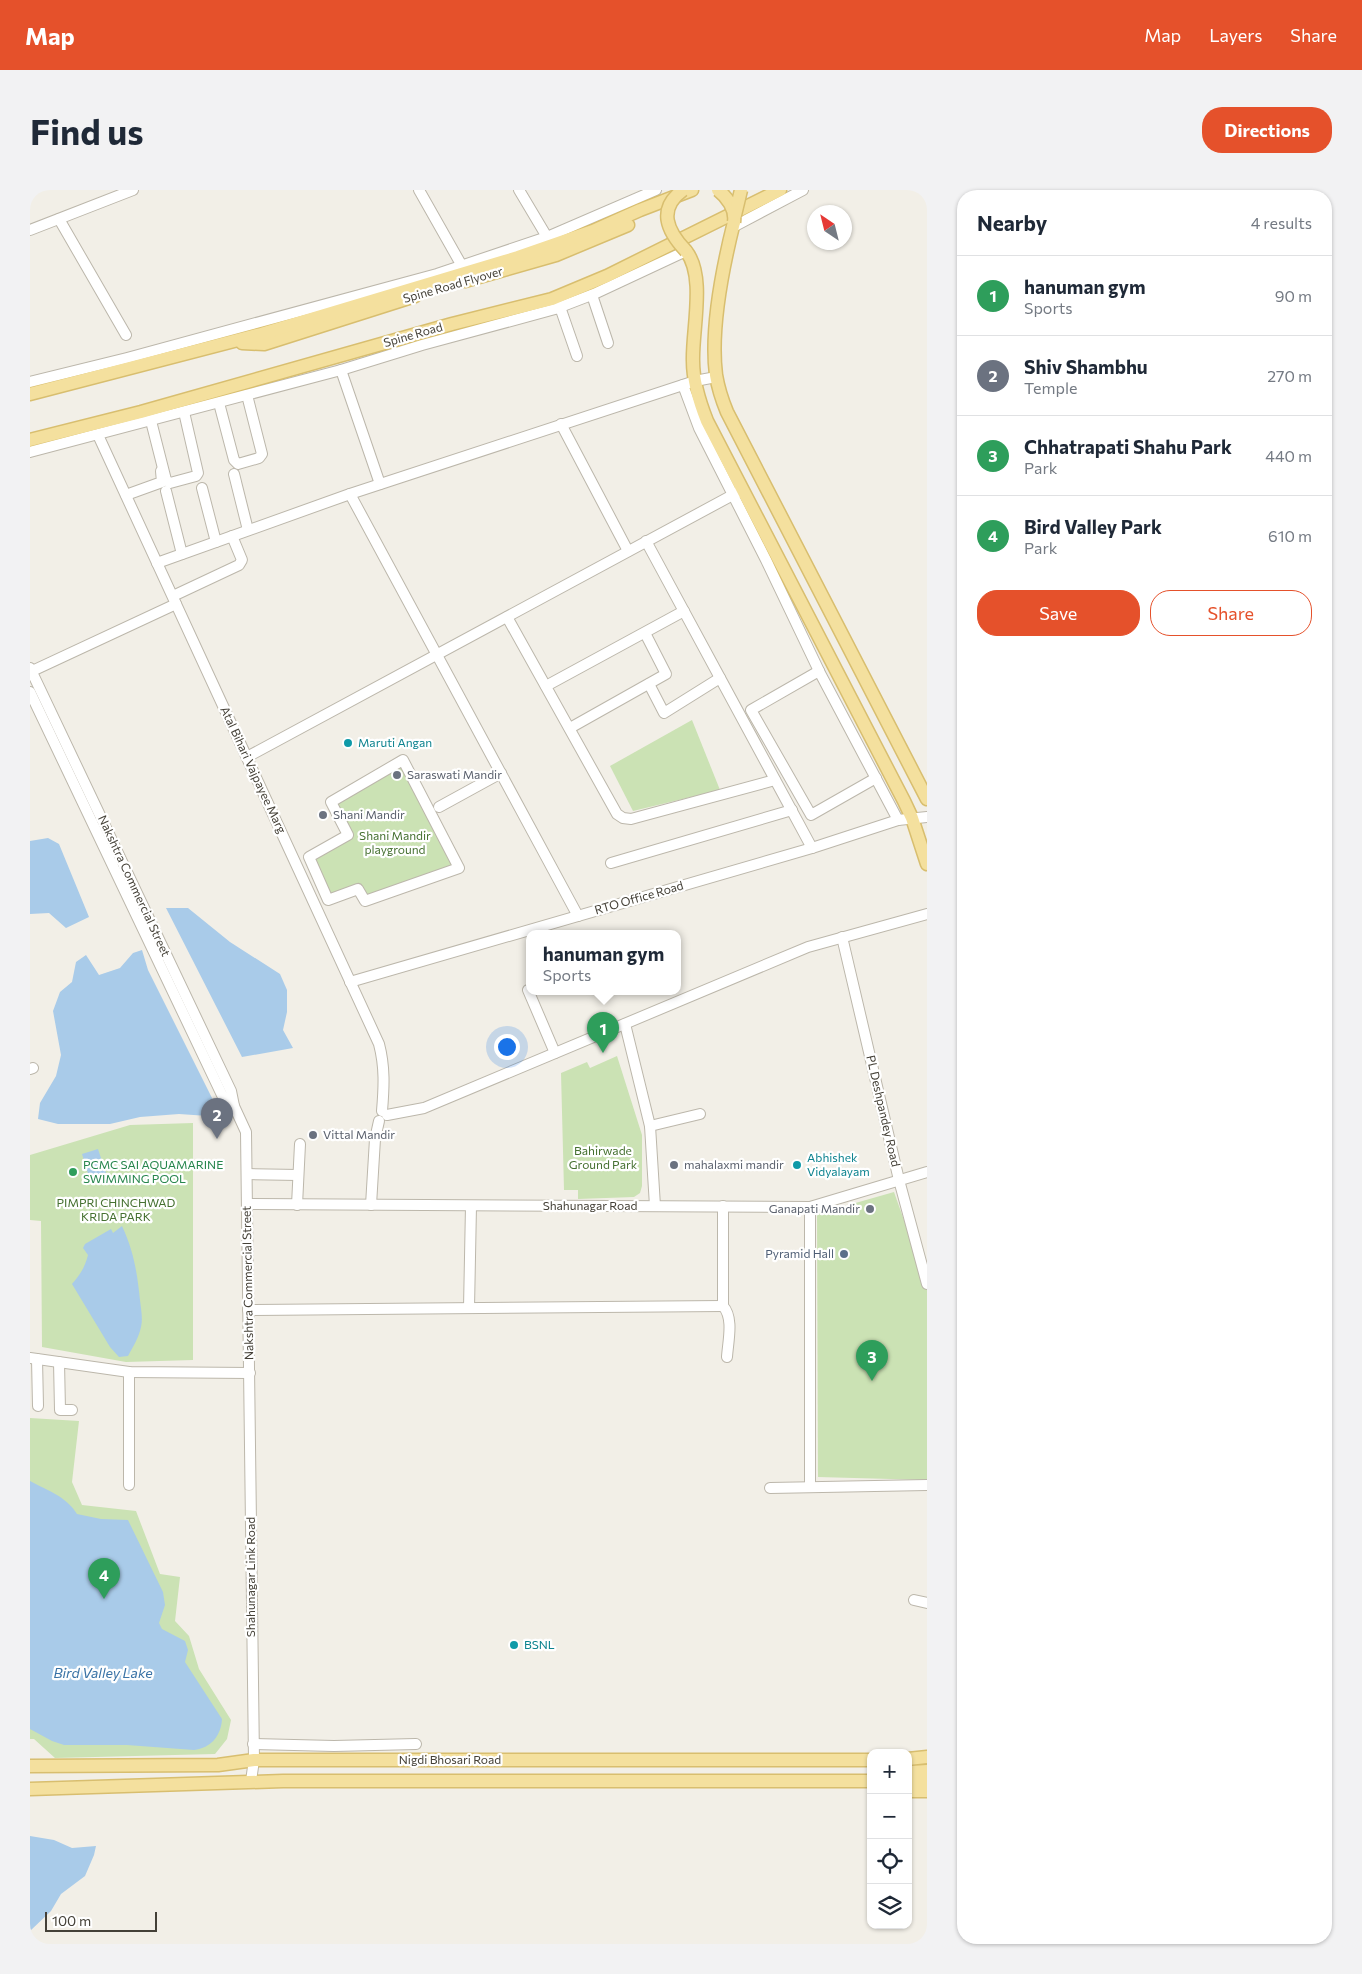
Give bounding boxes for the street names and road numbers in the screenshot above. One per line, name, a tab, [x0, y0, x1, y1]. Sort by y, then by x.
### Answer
street label: Spine Road Flyover	[401, 263, 504, 305]
street label: Spine Road	[382, 319, 444, 349]
street label: Atal Bihari Vajpayee Marg	[218, 704, 290, 836]
street label: Nakshtra Commercial Street	[96, 813, 174, 958]
street label: RTO Office Road	[593, 878, 685, 916]
street label: PL Deshpandey Road	[864, 1054, 904, 1168]
street label: Shahunagar Road	[543, 1198, 637, 1212]
street label: Nakshtra Commercial Street	[239, 1206, 255, 1360]
street label: Shahunagar Link Road	[243, 1517, 257, 1637]
street label: Nigdi Bhosari Road	[399, 1752, 501, 1766]

